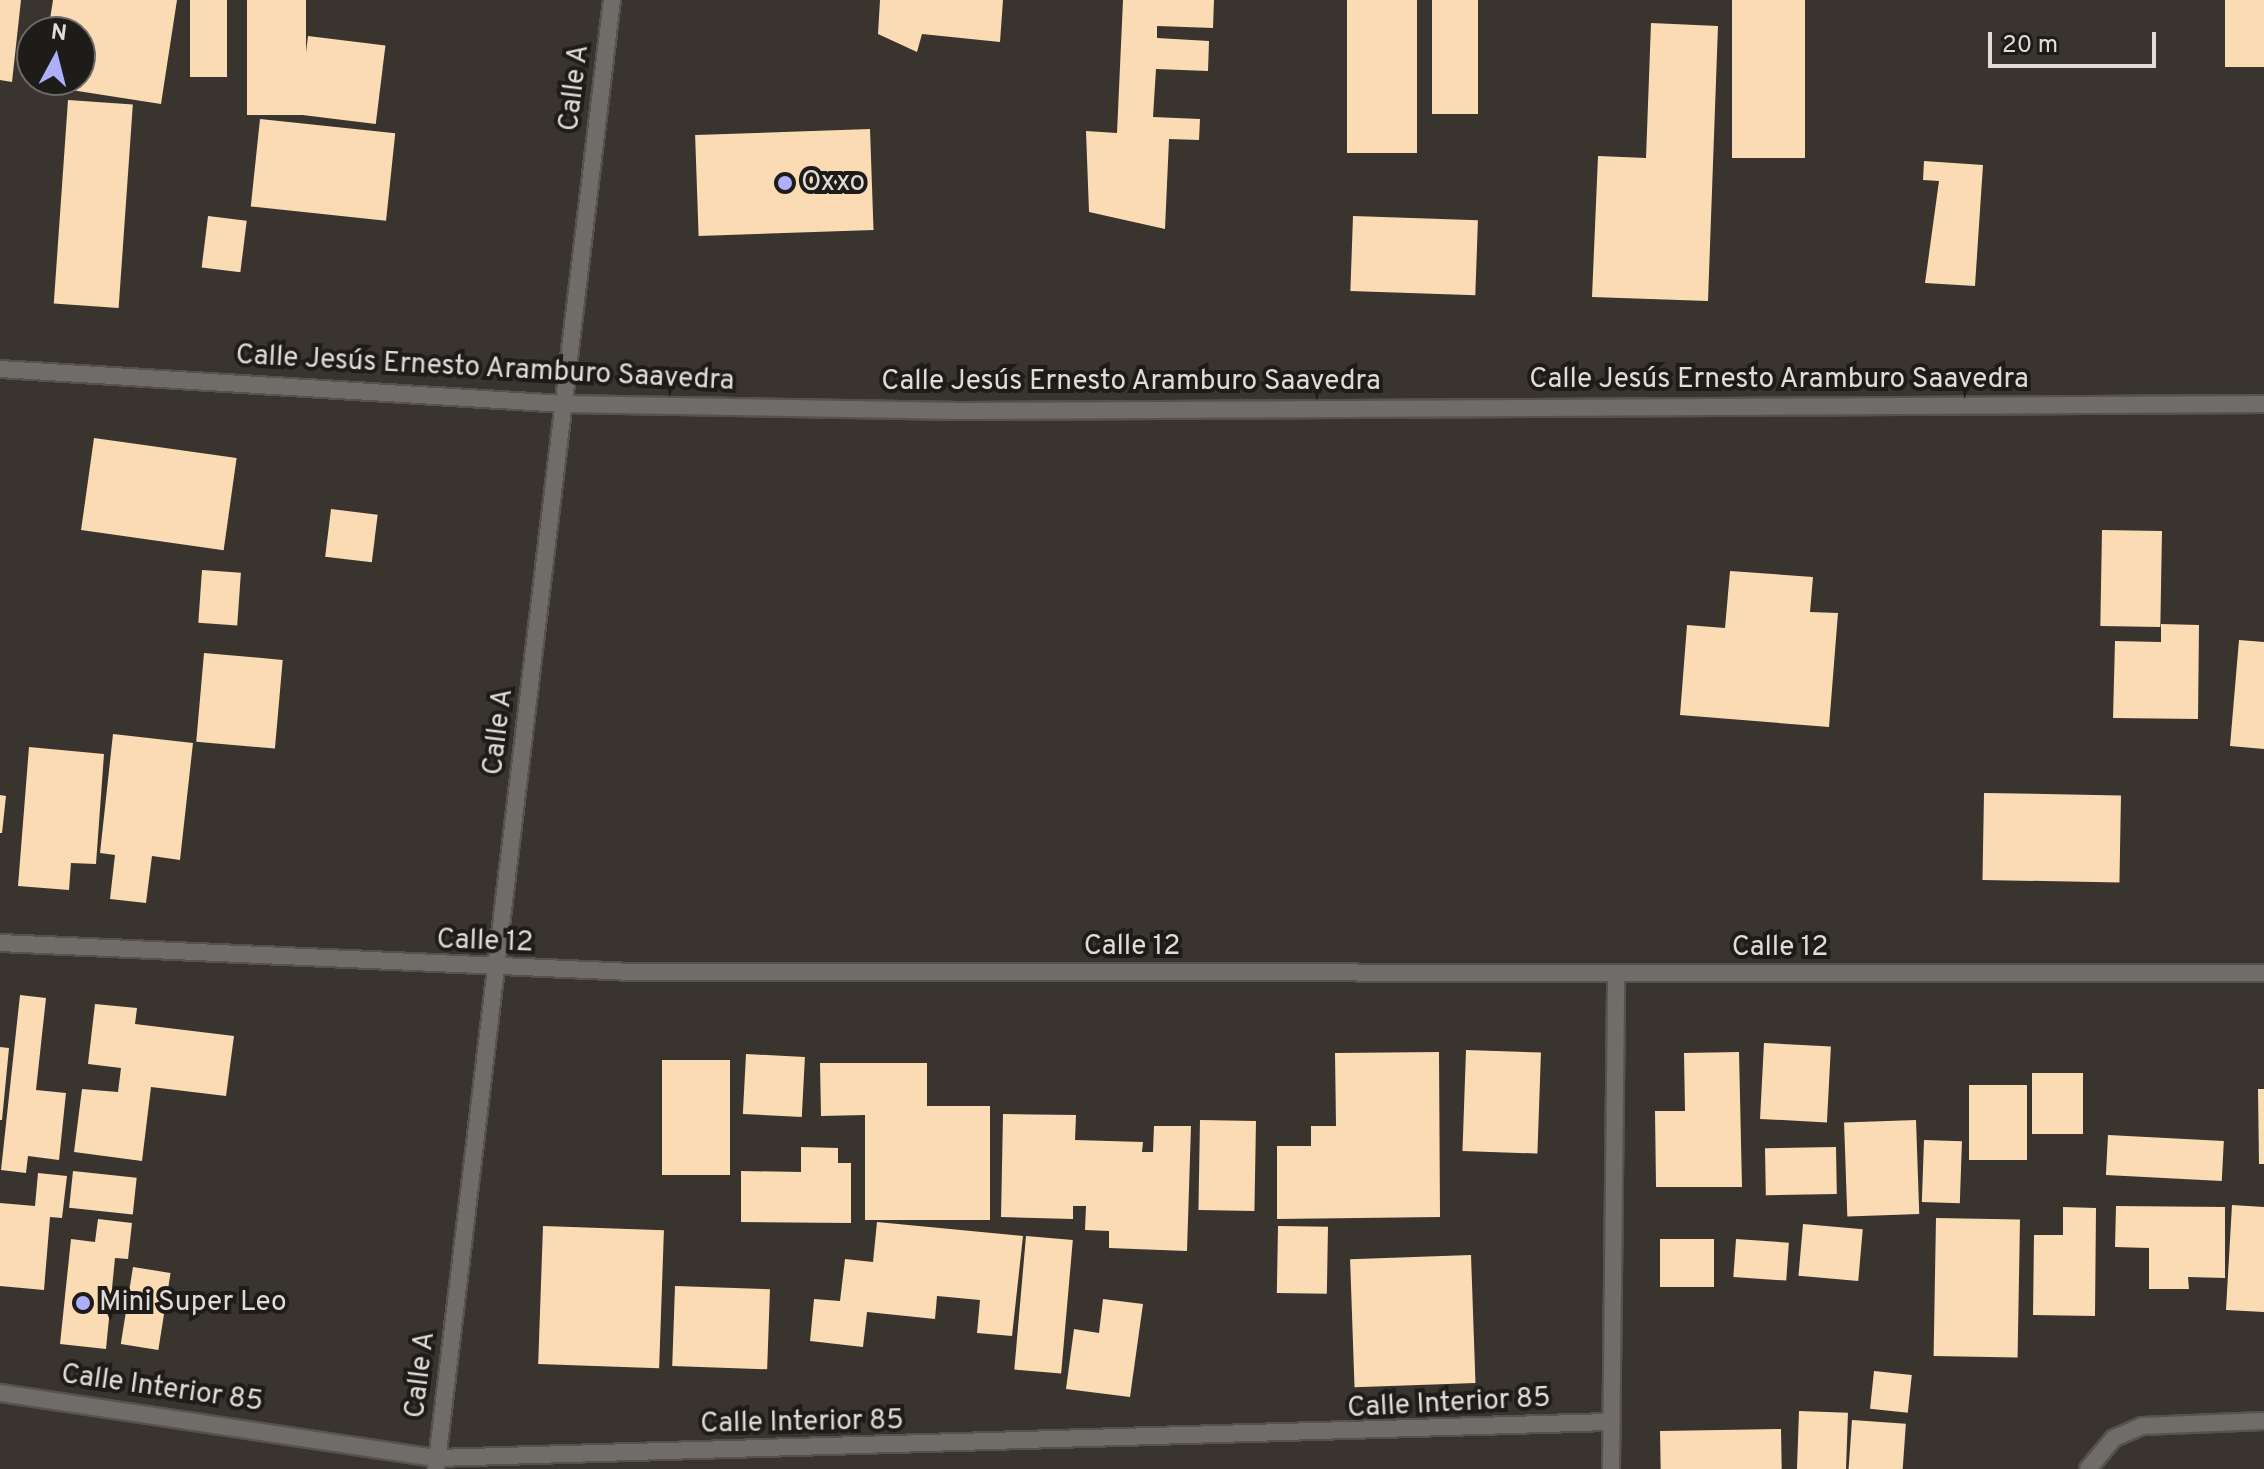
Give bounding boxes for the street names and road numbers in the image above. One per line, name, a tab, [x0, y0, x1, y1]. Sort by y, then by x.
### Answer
street label: Calle A	[553, 42, 597, 134]
street label: Calle Jesús Ernesto Aramburo Saavedra	[234, 339, 736, 399]
street label: Calle Jesús Ernesto Aramburo Saavedra	[1529, 363, 2029, 397]
street label: Calle Jesús Ernesto Aramburo Saavedra	[881, 365, 1381, 399]
street label: Calle A	[477, 686, 521, 778]
street label: Calle 12	[436, 924, 534, 960]
street label: Calle 12	[1084, 930, 1180, 964]
street label: Calle 12	[1732, 931, 1828, 965]
street label: Calle A	[399, 1329, 443, 1421]
street label: Calle Interior 85	[59, 1358, 265, 1420]
street label: Calle Interior 85	[1347, 1382, 1551, 1426]
street label: Calle Interior 85	[700, 1404, 904, 1442]

